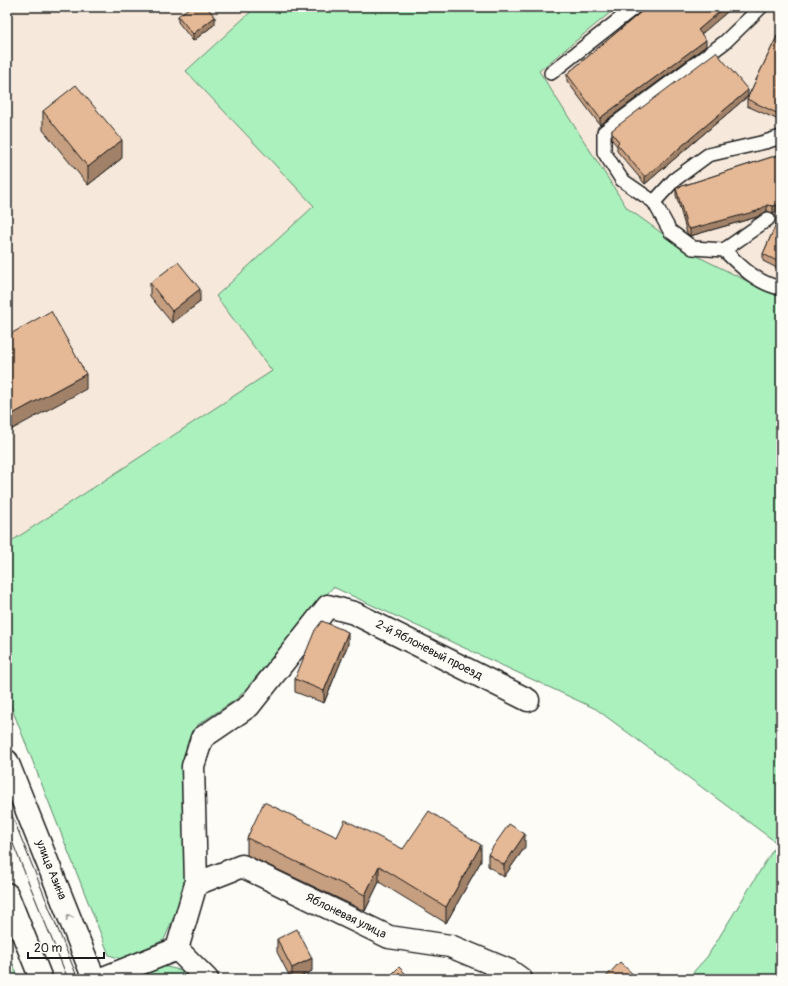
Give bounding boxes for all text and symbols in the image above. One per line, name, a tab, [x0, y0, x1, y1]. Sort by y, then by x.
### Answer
street label: 2-й Яблоневый проезд	[373, 617, 486, 684]
street label: улица Азина	[32, 837, 70, 902]
street label: Яблоневая улица	[303, 890, 389, 942]
one-way arrow	[66, 913, 74, 920]
scale bar	[28, 934, 104, 960]
text: 20 m	[34, 941, 63, 956]

